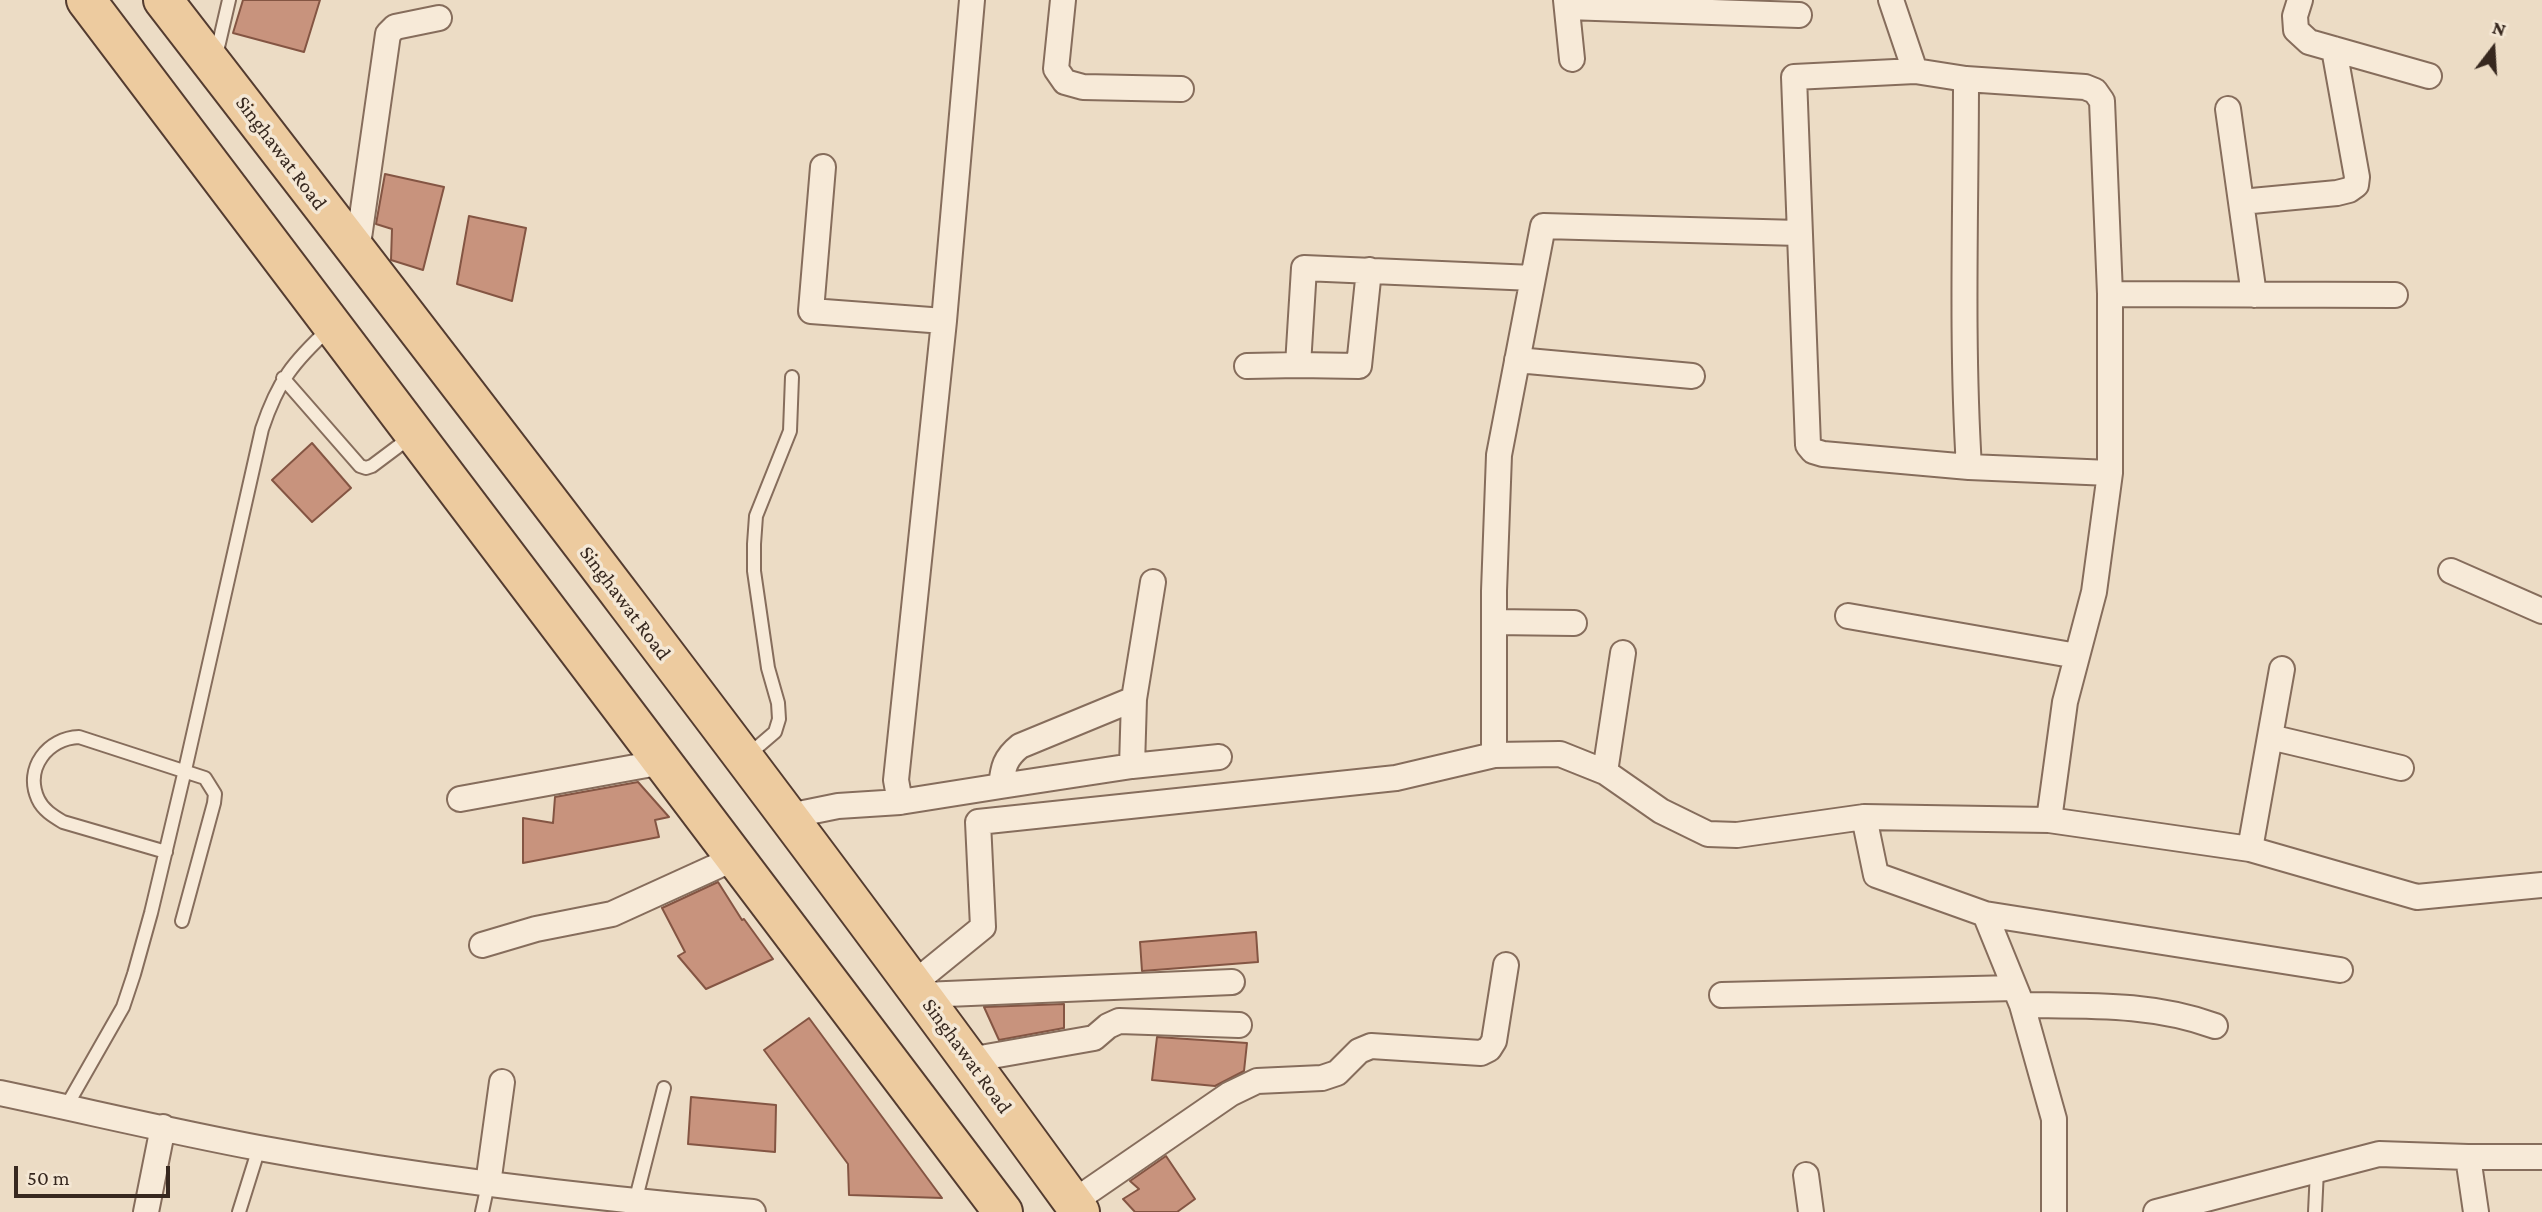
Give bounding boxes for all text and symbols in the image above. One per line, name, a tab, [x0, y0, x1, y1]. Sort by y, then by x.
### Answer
north arrow	[2458, 14, 2528, 84]
text: N	[2490, 17, 2509, 40]
street label: Singhawat Road	[230, 91, 332, 215]
street label: Singhawat Road	[574, 541, 676, 665]
street label: Singhawat Road	[917, 994, 1017, 1118]
scale bar	[18, 1152, 173, 1196]
text: 50 m	[27, 1166, 70, 1190]

